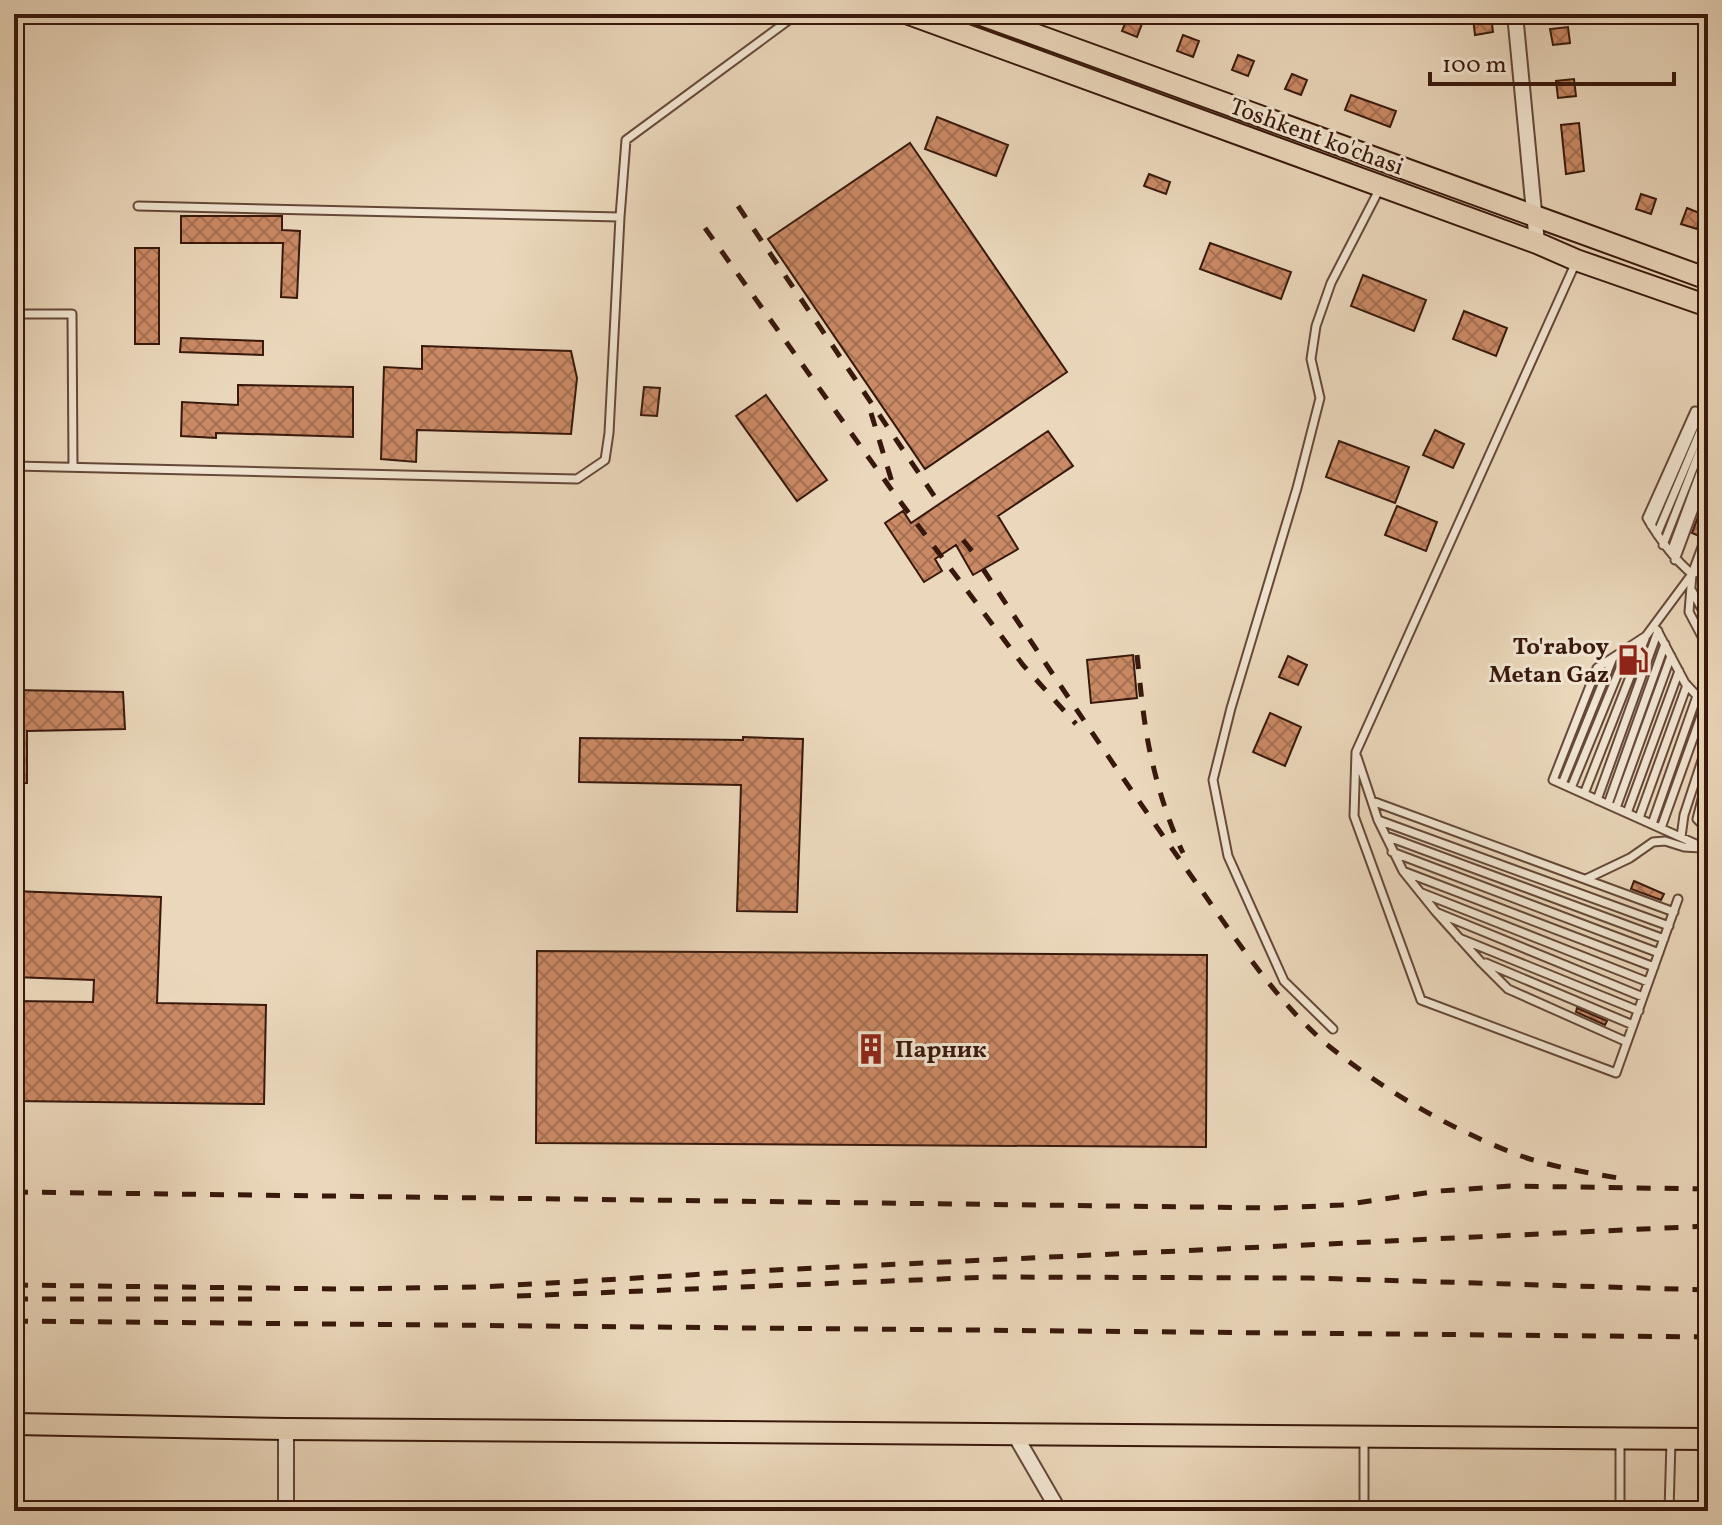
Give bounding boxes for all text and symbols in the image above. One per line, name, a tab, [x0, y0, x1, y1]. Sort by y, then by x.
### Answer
scale bar	[1430, 36, 1674, 86]
text: 100 m	[1442, 49, 1507, 83]
street label: Toshkent ko'chasi	[1224, 91, 1408, 185]
place label: To'raboy Metan Gaz	[1489, 631, 1610, 693]
fuel station icon: To'raboy Metan Gaz	[1616, 643, 1650, 677]
building icon: Парник	[854, 1032, 888, 1066]
place label: Парник	[895, 1034, 987, 1068]

